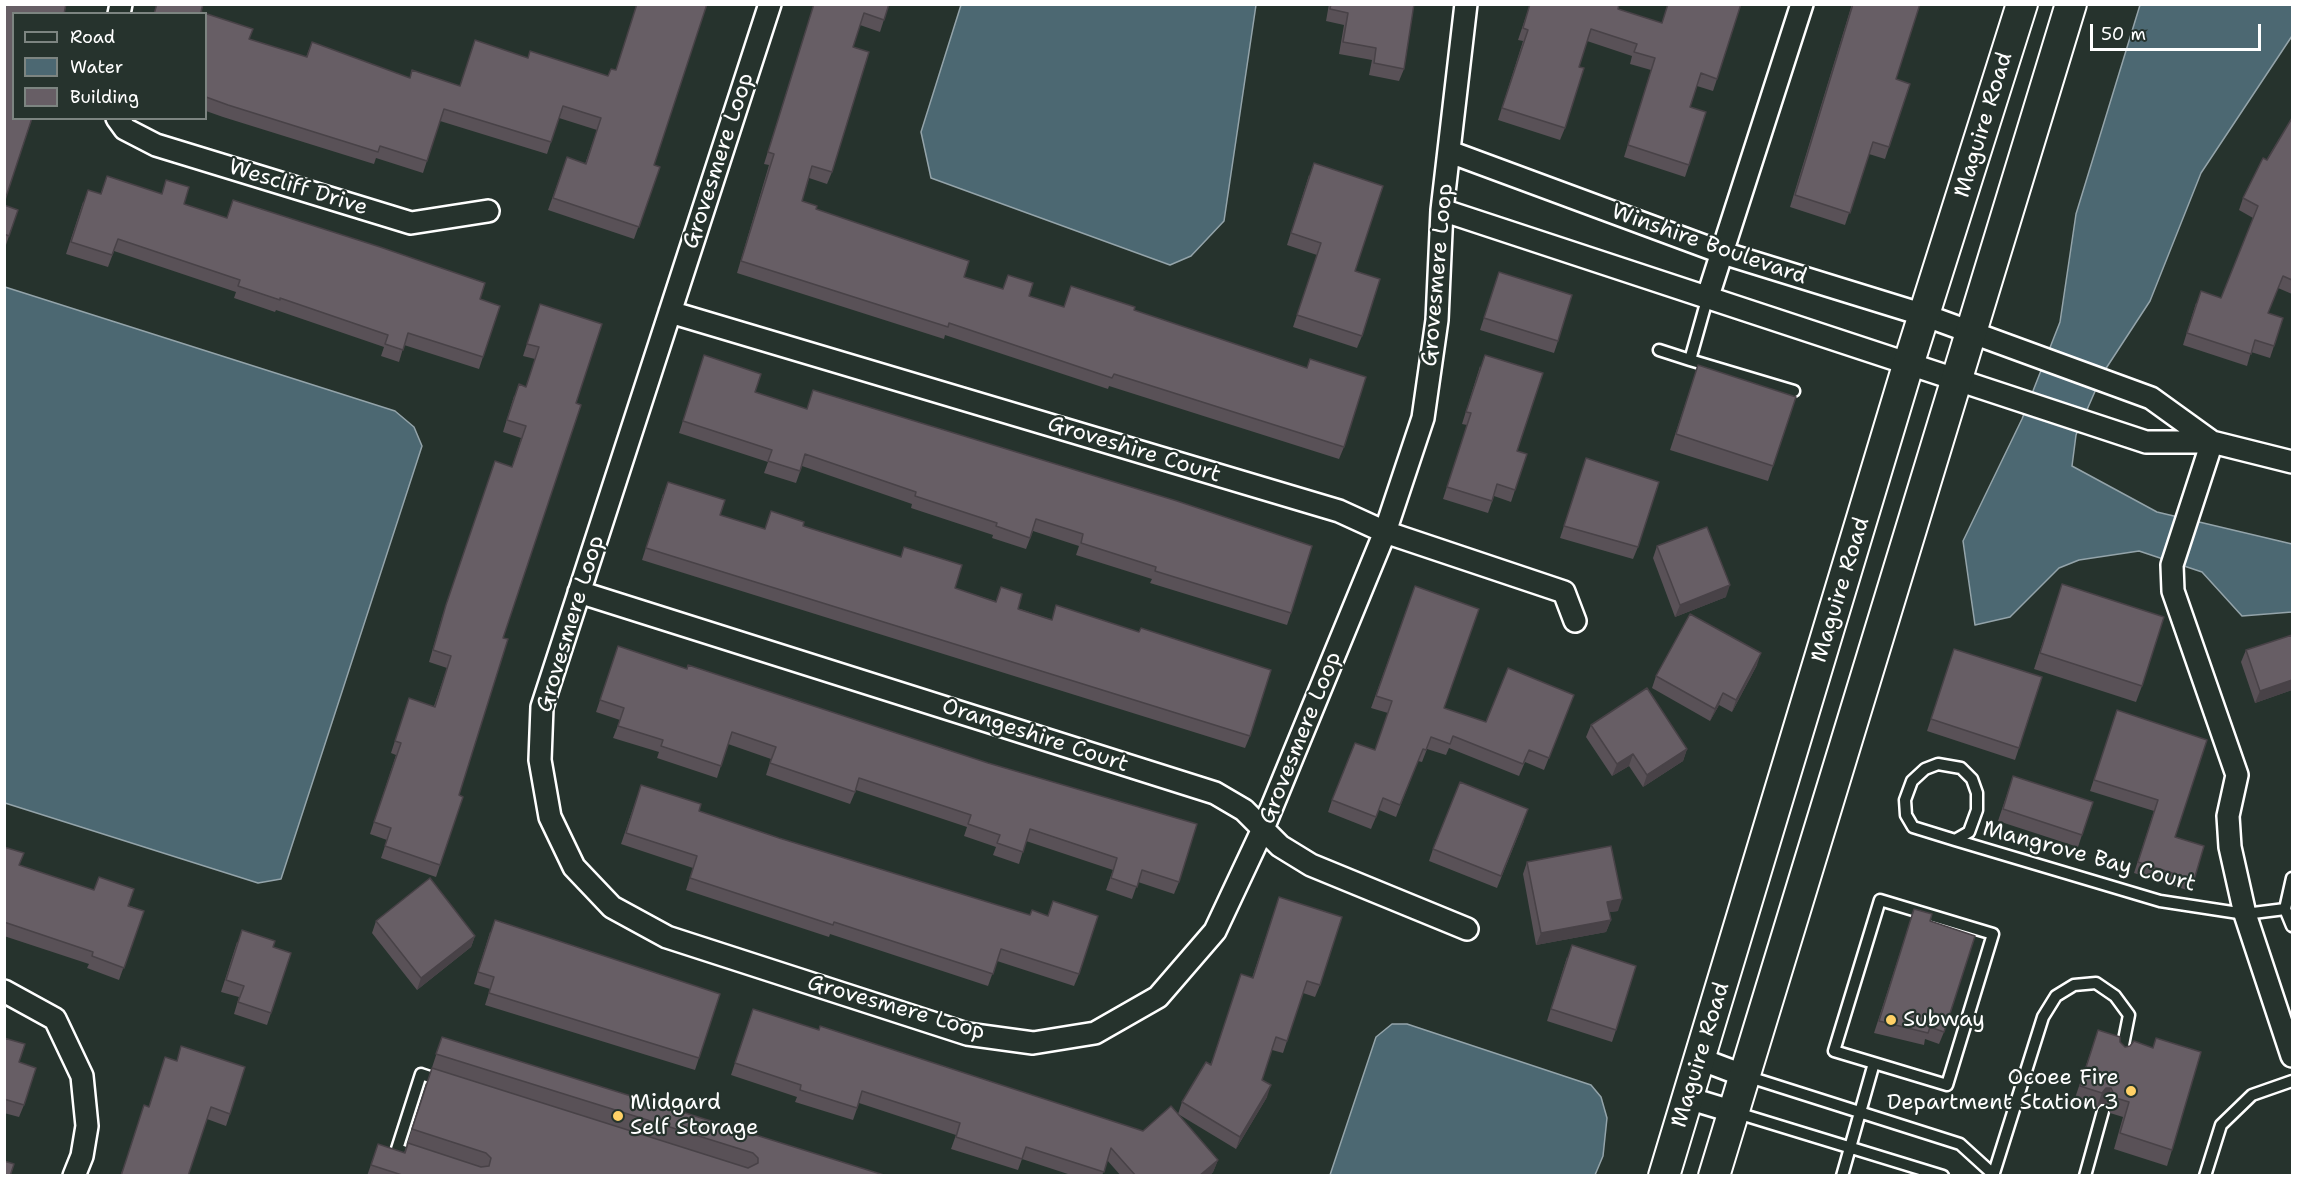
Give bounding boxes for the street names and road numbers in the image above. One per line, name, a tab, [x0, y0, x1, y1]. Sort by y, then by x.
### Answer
street label: Maguire Road	[1949, 49, 2019, 201]
street label: Grovesmere Loop	[678, 70, 760, 252]
street label: Wescliff Drive	[225, 154, 371, 222]
street label: Grovesmere Loop	[1417, 182, 1459, 368]
street label: Winshire Boulevard	[1608, 199, 1810, 291]
street label: Groveshire Court	[1044, 411, 1224, 489]
street label: Maguire Road	[1806, 514, 1876, 666]
street label: Grovesmere Loop	[532, 532, 610, 716]
street label: Grovesmere Loop	[1254, 648, 1348, 828]
street label: Orangeshire Court	[939, 693, 1131, 779]
street label: Mangrove Bay Court	[1980, 816, 2198, 898]
street label: Grovesmere Loop	[804, 970, 988, 1046]
street label: Maguire Road	[1666, 979, 1736, 1131]

